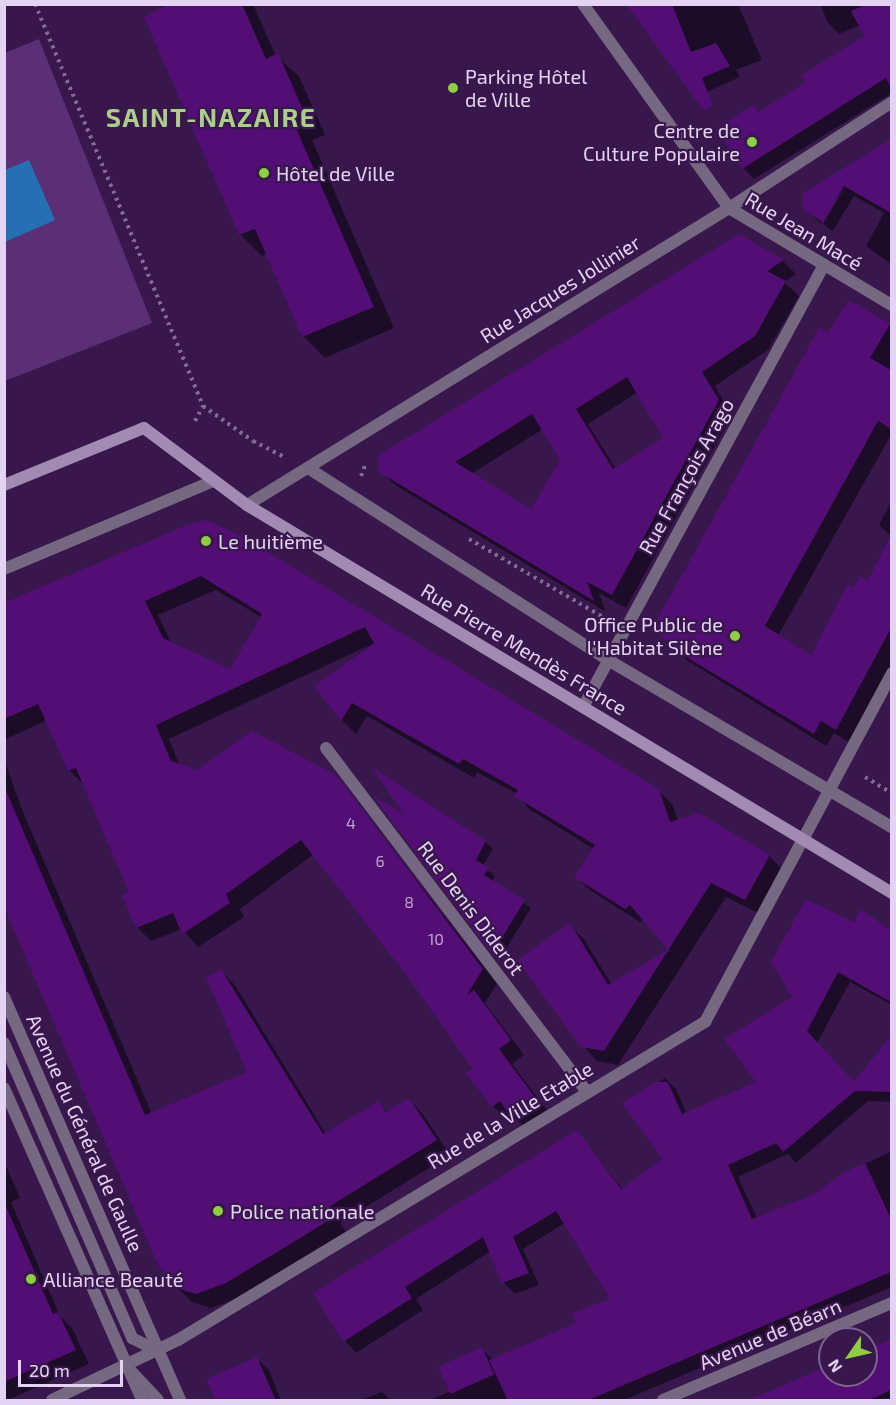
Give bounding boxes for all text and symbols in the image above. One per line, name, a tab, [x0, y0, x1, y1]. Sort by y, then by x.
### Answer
place label: Parking Hôtel de Ville	[465, 64, 587, 111]
marker: Parking Hôtel de Ville	[446, 81, 460, 95]
district label: SAINT-NAZAIRE	[106, 101, 316, 133]
place label: Centre de Culture Populaire	[583, 118, 740, 165]
marker: Centre de Culture Populaire	[745, 135, 759, 149]
place label: Hôtel de Ville	[276, 161, 396, 185]
marker: Hôtel de Ville	[257, 166, 271, 180]
street label: Rue Jean Macé	[741, 187, 867, 275]
street label: Rue Jacques Jollinier	[475, 230, 645, 348]
street label: Rue François Arago	[633, 394, 739, 558]
place label: Le huitième	[218, 529, 323, 553]
marker: Le huitième	[199, 534, 213, 548]
street label: Rue Pierre Mendès France	[417, 578, 631, 720]
place label: Office Public de l'Habitat Silène	[584, 612, 723, 659]
marker: Office Public de l'Habitat Silène	[728, 629, 742, 643]
house number: 4	[346, 813, 356, 833]
street label: Rue Denis Diderot	[413, 836, 529, 980]
house number: 6	[375, 851, 385, 871]
house number: 8	[404, 892, 414, 912]
house number: 10	[428, 929, 444, 949]
street label: Avenue du Général de Gaulle	[22, 1010, 148, 1256]
street label: Rue de la Ville Etable	[423, 1056, 597, 1174]
place label: Police nationale	[230, 1199, 375, 1223]
marker: Police nationale	[211, 1204, 225, 1218]
place label: Alliance Beauté	[43, 1267, 184, 1291]
marker: Alliance Beauté	[24, 1272, 38, 1286]
street label: Avenue de Béarn	[695, 1293, 845, 1375]
north arrow	[818, 1327, 878, 1387]
scale bar	[21, 1348, 126, 1386]
text: N	[823, 1356, 845, 1376]
text: 20 m	[29, 1359, 70, 1381]

